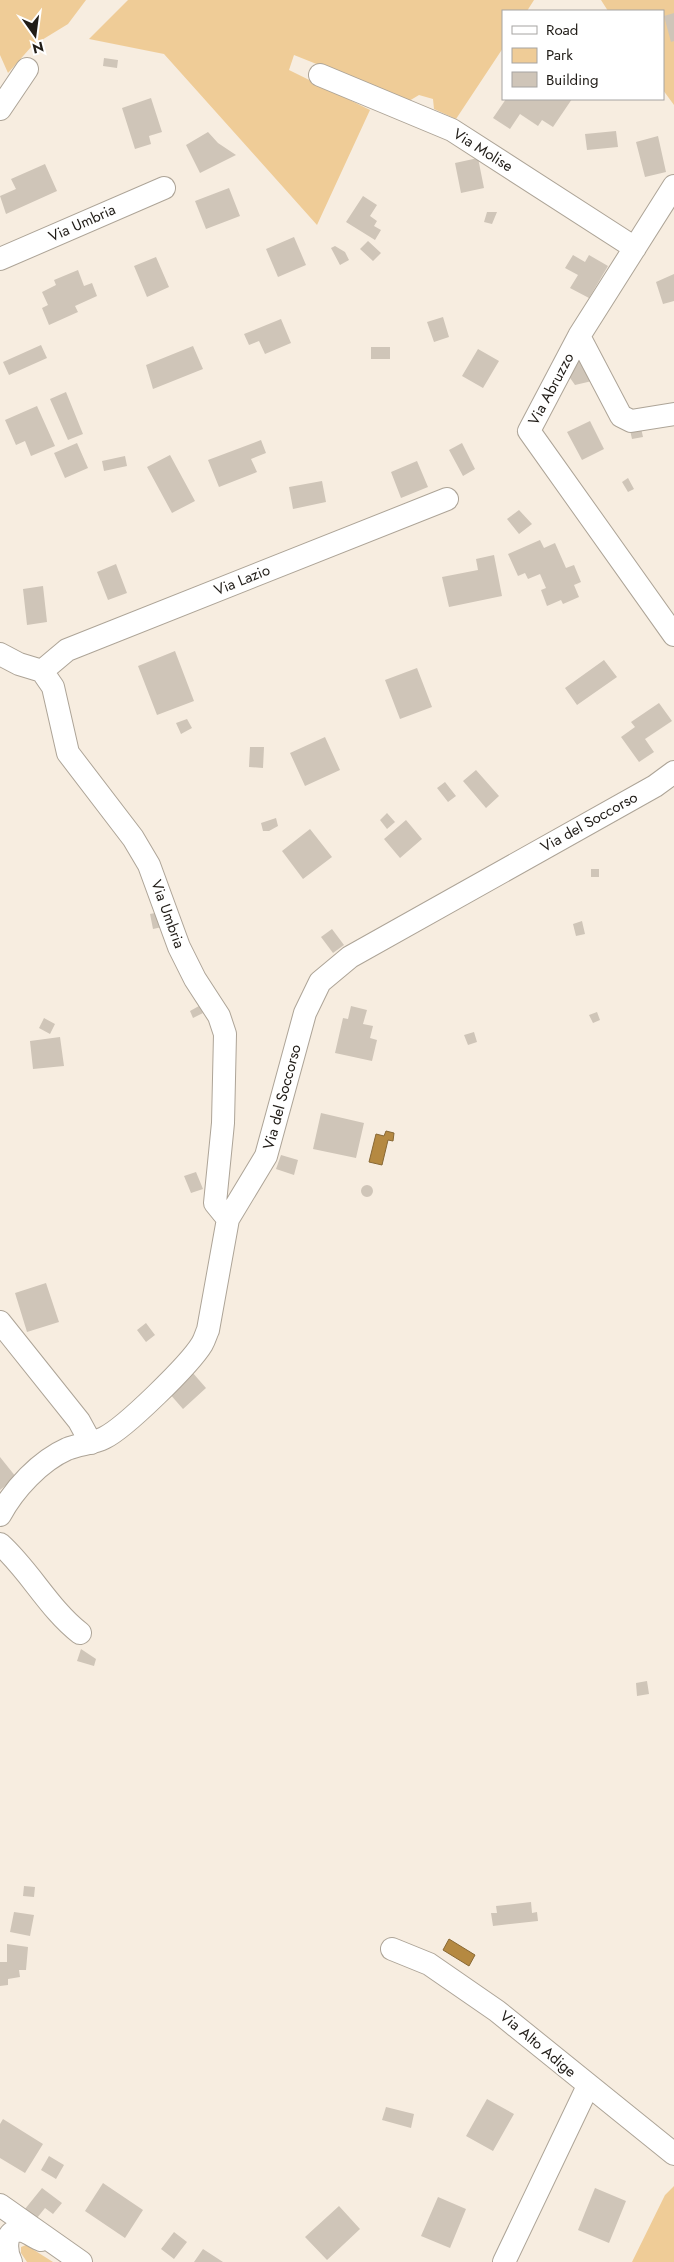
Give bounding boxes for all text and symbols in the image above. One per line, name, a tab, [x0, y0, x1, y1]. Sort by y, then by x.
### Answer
north arrow	[10, 10, 60, 60]
legend	[502, 10, 664, 100]
text: Road	[546, 19, 578, 41]
text: N	[30, 37, 46, 59]
text: Park	[546, 44, 573, 66]
text: Building	[546, 69, 598, 91]
street label: Via Molise	[449, 123, 517, 177]
street label: Via Umbria	[45, 198, 119, 248]
street label: Via Abruzzo	[523, 349, 579, 429]
street label: Via Lazio	[211, 559, 273, 601]
street label: Via del Soccorso	[536, 786, 642, 858]
street label: Via Umbria	[145, 877, 191, 951]
street label: Via del Soccorso	[257, 1042, 307, 1152]
street label: Via Alto Adige	[495, 2005, 581, 2083]

